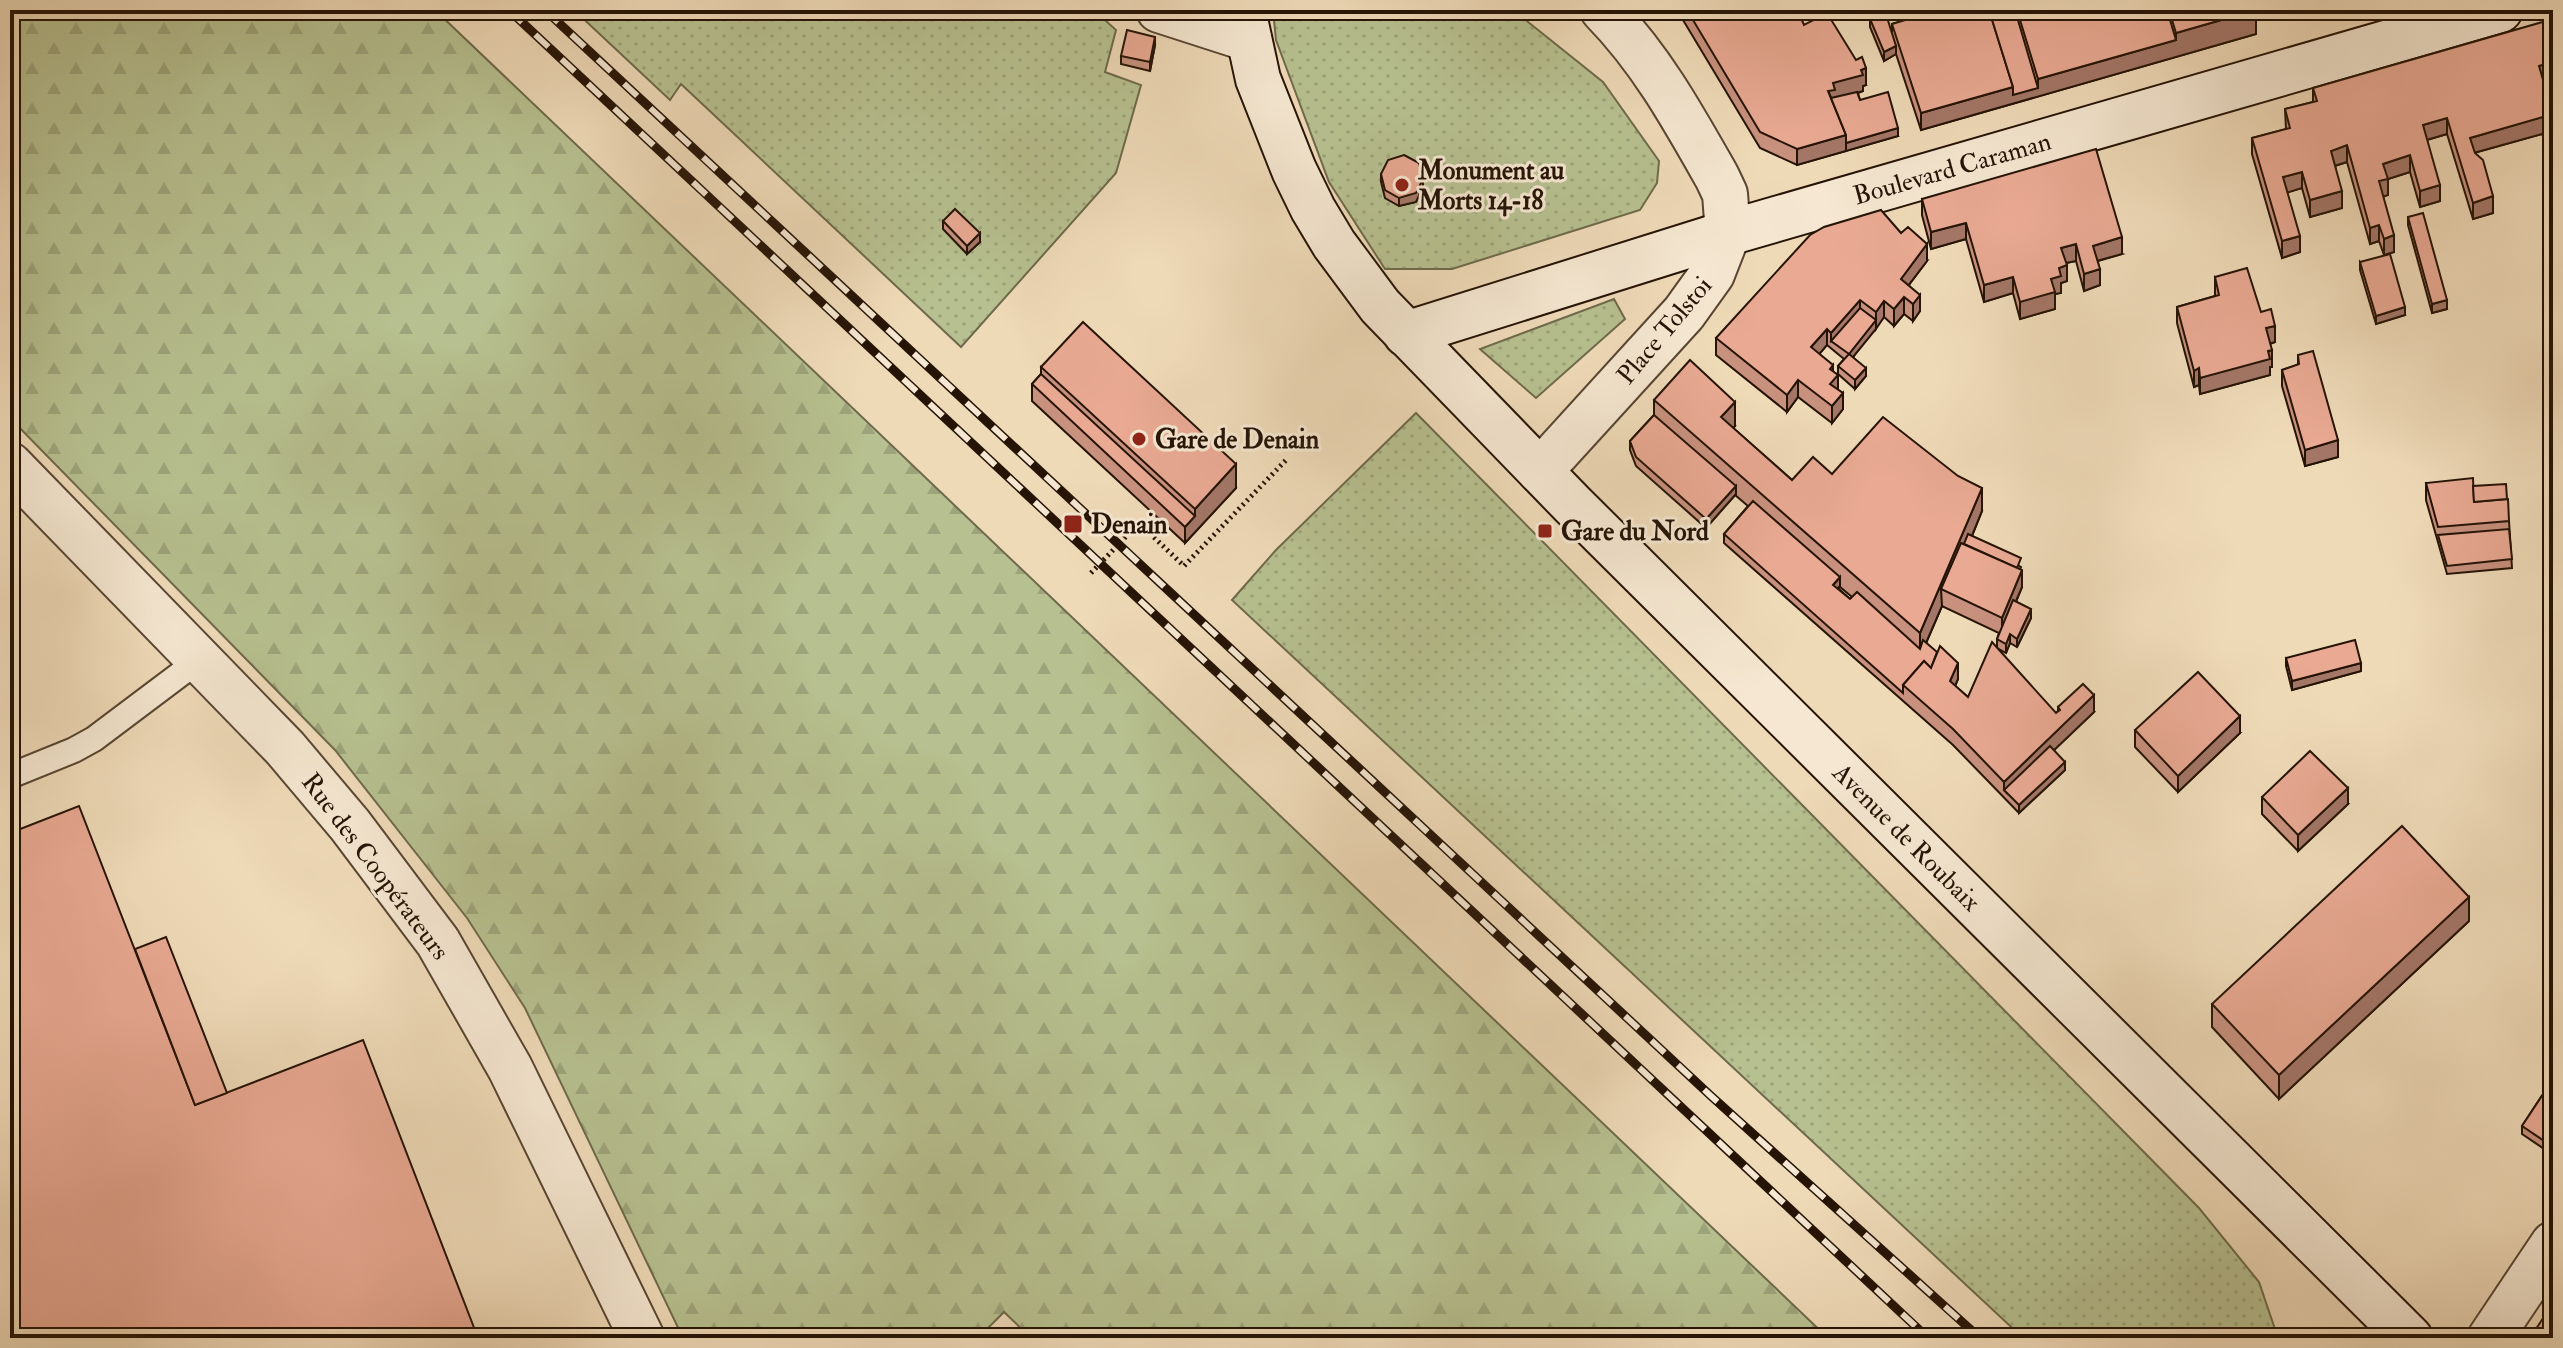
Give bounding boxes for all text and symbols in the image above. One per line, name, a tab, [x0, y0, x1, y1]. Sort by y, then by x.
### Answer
street label: Boulevard Caraman	[1850, 125, 2055, 212]
place label: Monument au Morts 14-18	[1417, 155, 1565, 217]
marker: Monument au Morts 14-18	[1393, 176, 1411, 194]
street label: Place Tolstoi	[1610, 270, 1719, 391]
place label: Gare de Denain	[1155, 424, 1320, 456]
marker: Gare de Denain	[1130, 430, 1148, 448]
place label: Denain	[1091, 509, 1168, 541]
marker: Denain	[1062, 513, 1084, 535]
place label: Gare du Nord	[1561, 516, 1709, 548]
marker: Gare du Nord	[1536, 522, 1554, 540]
street label: Avenue de Roubaix	[1825, 756, 1987, 919]
street label: Rue des Coopérateurs	[294, 767, 456, 967]

